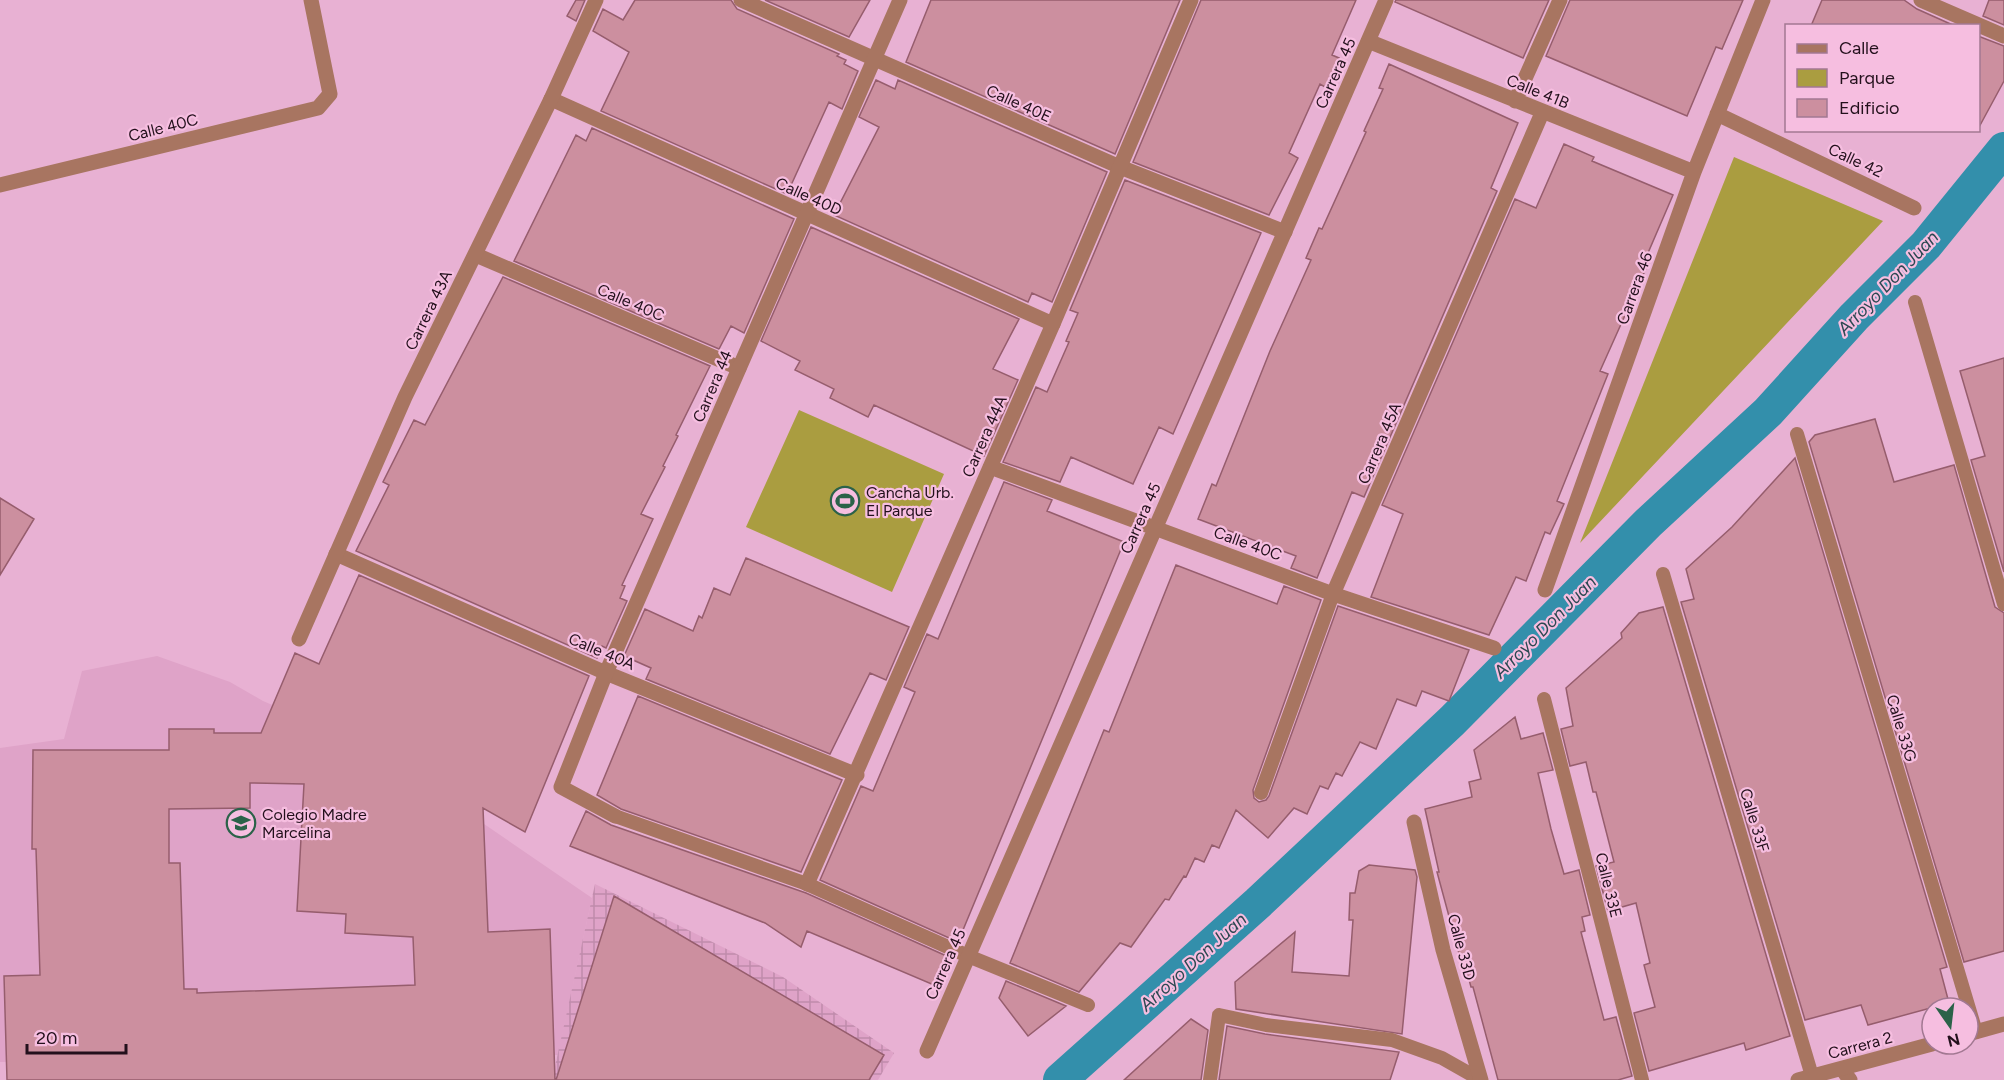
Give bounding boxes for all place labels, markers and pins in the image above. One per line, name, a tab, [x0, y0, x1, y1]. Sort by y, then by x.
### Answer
place label: Cancha Urb. El Parque	[866, 483, 954, 520]
sports icon: Cancha Urb. El Parque	[829, 485, 861, 517]
place label: Colegio Madre Marcelina	[262, 805, 367, 842]
school or university icon: Colegio Madre Marcelina	[225, 807, 257, 839]

